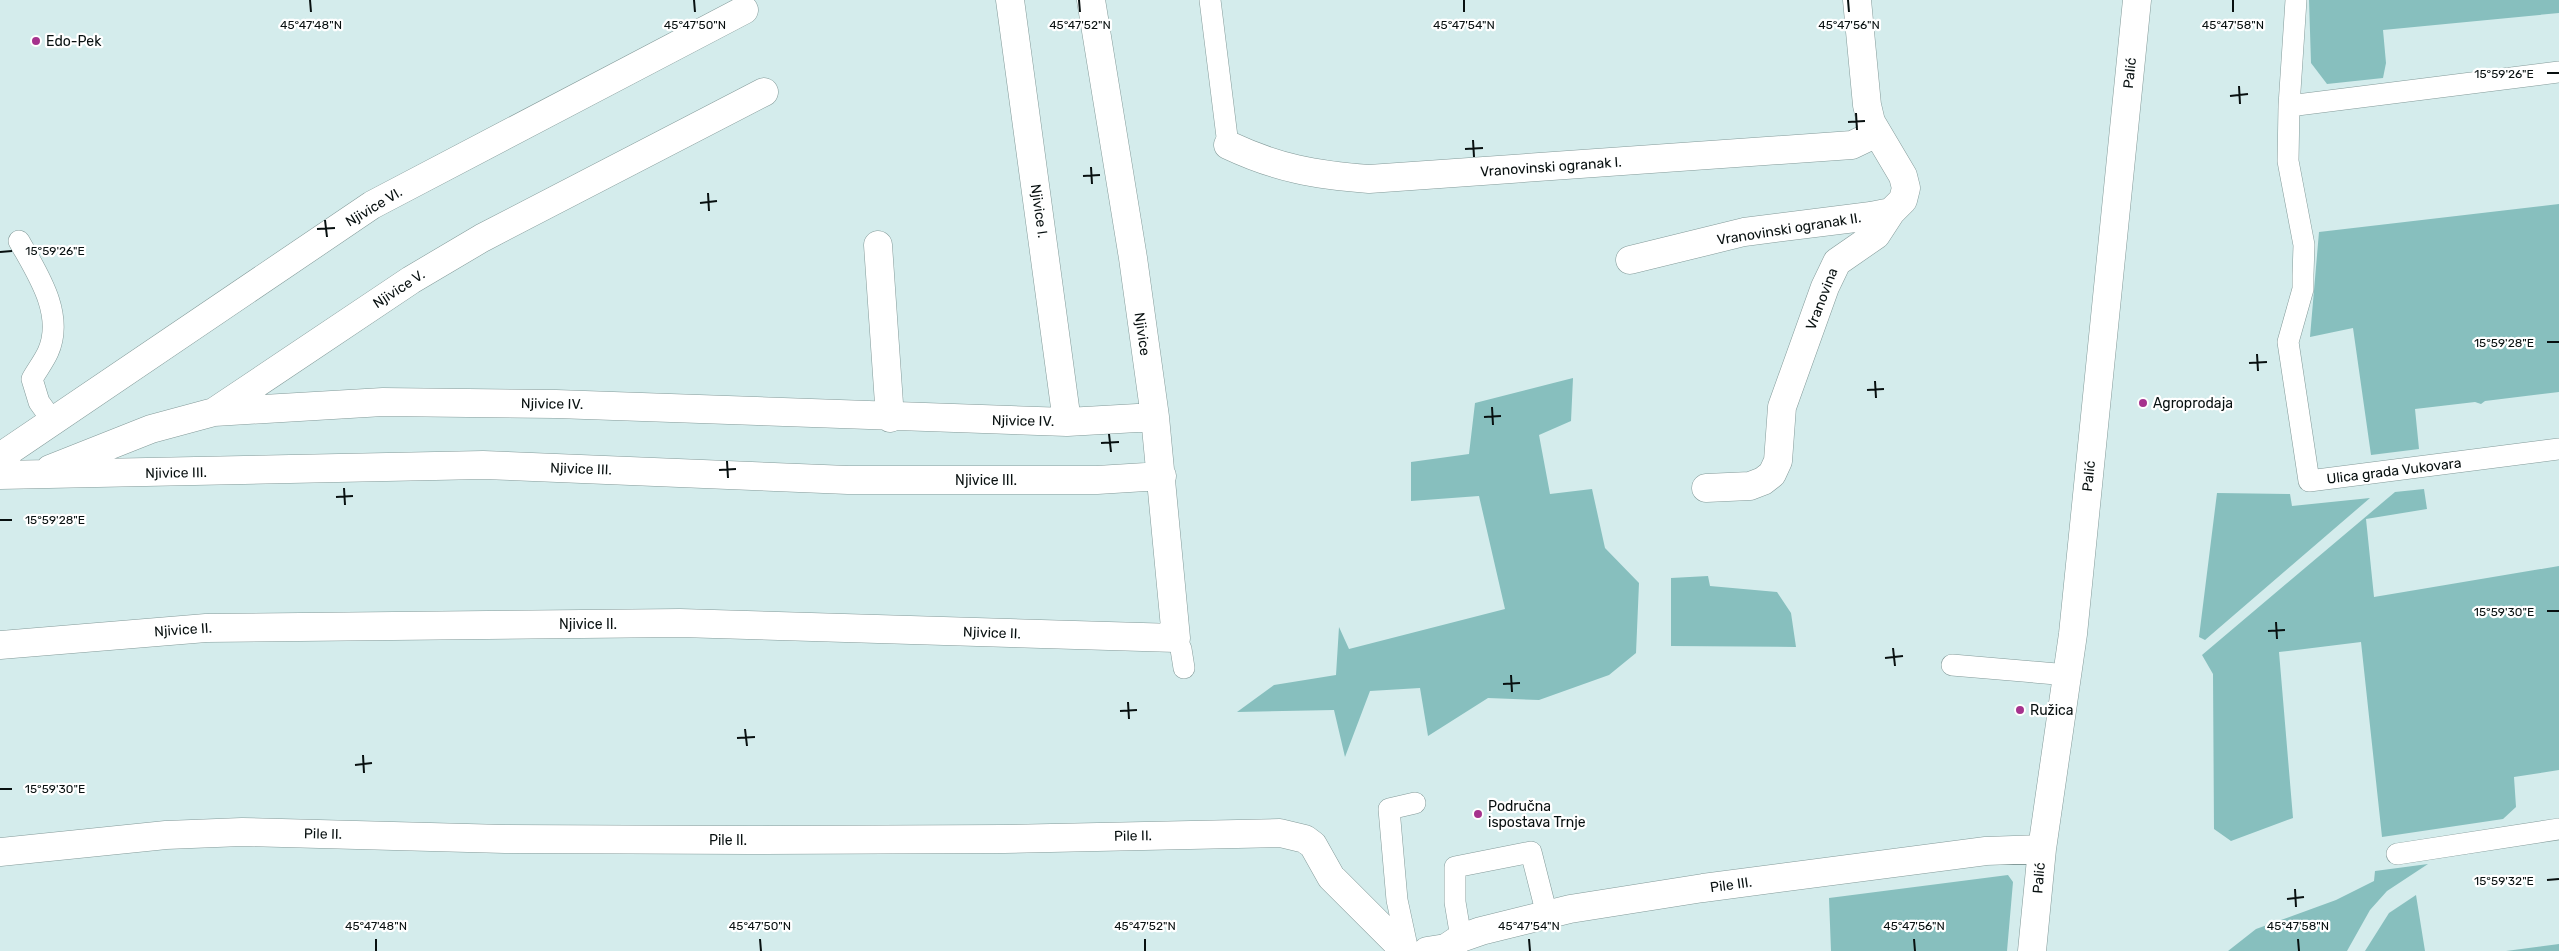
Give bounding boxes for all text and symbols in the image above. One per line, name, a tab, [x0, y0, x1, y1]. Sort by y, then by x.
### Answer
text: 45°47'48"N	[280, 18, 342, 32]
text: 45°47'50"N	[664, 18, 726, 32]
text: 45°47'52"N	[1049, 18, 1111, 32]
text: 45°47'54"N	[1433, 18, 1495, 32]
text: 45°47'56"N	[1818, 18, 1880, 32]
text: 45°47'58"N	[2202, 18, 2264, 32]
place label: Edo-Pek	[46, 33, 102, 50]
marker: Edo-Pek	[30, 35, 42, 47]
street label: Palić	[2120, 56, 2140, 89]
text: 15°59'26"E	[2474, 67, 2534, 81]
street label: Vranovinski ogranak I.	[1480, 154, 1622, 180]
street label: Njivice VI.	[343, 183, 405, 231]
street label: Njivice I.	[1027, 183, 1051, 239]
street label: Vranovinski ogranak II.	[1716, 209, 1862, 249]
text: 15°59'26"E	[25, 244, 85, 258]
street label: Njivice V.	[370, 266, 428, 312]
street label: Vranovina	[1802, 266, 1842, 332]
street label: Njivice	[1131, 311, 1153, 357]
text: 15°59'28"E	[2474, 336, 2534, 350]
street label: Njivice IV.	[521, 395, 583, 413]
place label: Agroprodaja	[2153, 395, 2233, 412]
marker: Agroprodaja	[2137, 397, 2149, 409]
street label: Njivice IV.	[992, 412, 1054, 430]
street label: Ulica grada Vukovara	[2326, 454, 2462, 488]
street label: Njivice III.	[550, 459, 612, 479]
street label: Palić	[2079, 459, 2099, 492]
street label: Njivice III.	[145, 464, 207, 482]
street label: Njivice III.	[955, 472, 1017, 489]
text: 15°59'28"E	[25, 513, 85, 527]
text: 15°59'30"E	[2474, 605, 2534, 619]
street label: Njivice II.	[559, 616, 617, 633]
street label: Njivice II.	[153, 619, 213, 641]
street label: Njivice II.	[963, 623, 1021, 643]
place label: Ružica	[2030, 702, 2074, 719]
marker: Ružica	[2014, 704, 2026, 716]
text: 15°59'30"E	[25, 782, 85, 796]
place label: Područna ispostava Trnje	[1488, 798, 1586, 831]
marker: Područna ispostava Trnje	[1472, 808, 1484, 820]
street label: Pile II.	[304, 825, 342, 843]
street label: Pile II.	[1114, 827, 1152, 845]
street label: Pile II.	[709, 832, 747, 849]
street label: Palić	[2029, 862, 2049, 894]
street label: Pile III.	[1709, 874, 1753, 896]
text: 15°59'32"E	[2474, 874, 2534, 888]
text: 45°47'48"N	[345, 919, 407, 933]
text: 45°47'50"N	[729, 919, 791, 933]
text: 45°47'52"N	[1114, 919, 1176, 933]
text: 45°47'54"N	[1498, 919, 1560, 933]
text: 45°47'56"N	[1883, 919, 1945, 933]
text: 45°47'58"N	[2267, 919, 2329, 933]

